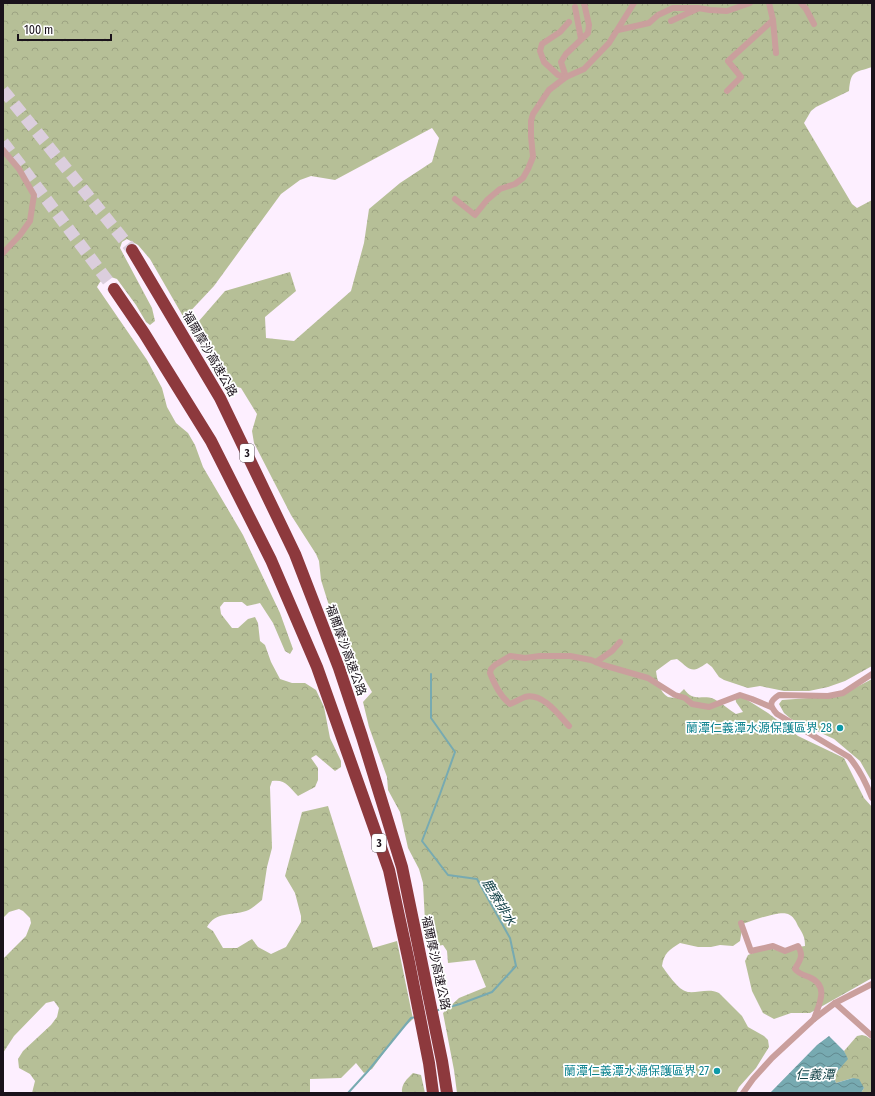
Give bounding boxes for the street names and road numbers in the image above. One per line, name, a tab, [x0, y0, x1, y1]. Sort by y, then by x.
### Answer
street label: 福爾摩沙高速公路	[180, 309, 240, 399]
road number: 3	[240, 444, 254, 462]
street label: 福爾摩沙高速公路	[323, 602, 369, 698]
road number: 3	[372, 834, 386, 852]
street label: 福爾摩沙高速公路	[419, 915, 453, 1011]

